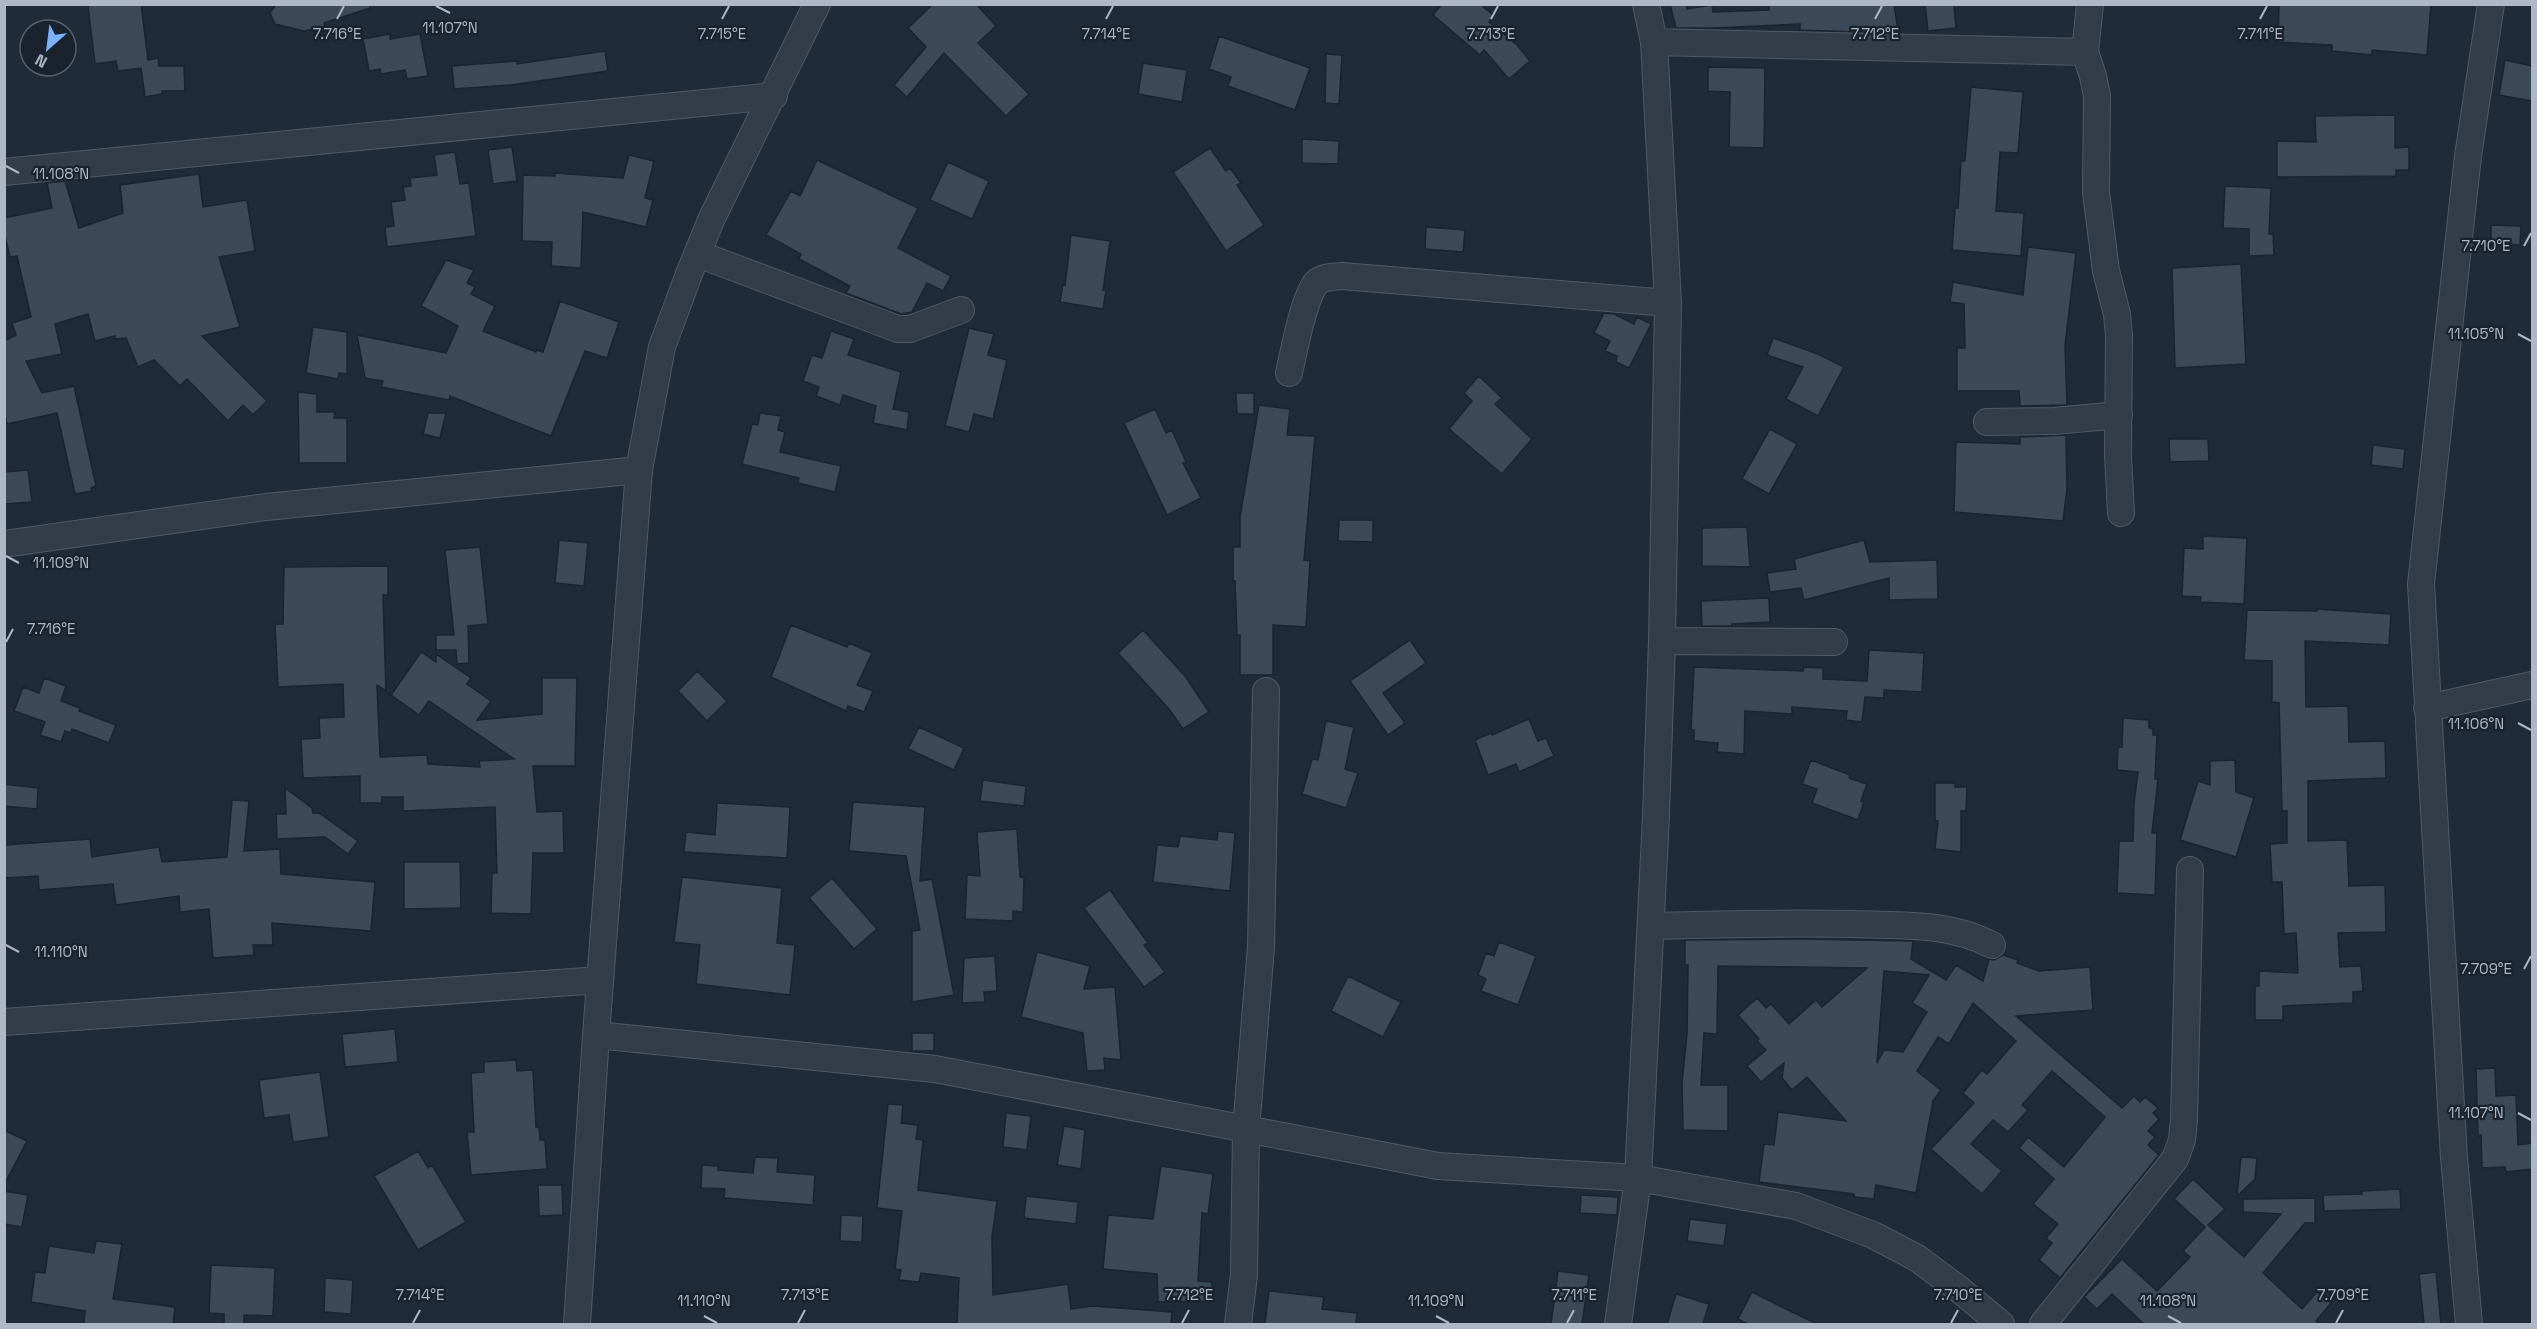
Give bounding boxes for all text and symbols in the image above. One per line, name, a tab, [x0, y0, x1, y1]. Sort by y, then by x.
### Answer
north arrow	[18, 18, 78, 78]
text: 11.107°N	[422, 18, 478, 37]
text: 7.716°E	[313, 24, 361, 43]
text: 7.715°E	[698, 24, 746, 43]
text: 7.714°E	[1082, 24, 1130, 43]
text: 7.713°E	[1467, 24, 1515, 43]
text: 7.712°E	[1851, 24, 1899, 43]
text: 7.711°E	[2237, 24, 2283, 43]
text: N	[32, 49, 51, 73]
text: 11.108°N	[33, 164, 89, 183]
text: 7.710°E	[2461, 236, 2511, 255]
text: 11.105°N	[2448, 324, 2504, 343]
text: 11.109°N	[33, 553, 89, 572]
text: 7.716°E	[27, 619, 75, 638]
text: 11.106°N	[2448, 714, 2504, 733]
text: 11.110°N	[34, 942, 88, 961]
text: 7.709°E	[2460, 959, 2512, 978]
text: 11.107°N	[2448, 1103, 2504, 1122]
text: 7.714°E	[396, 1285, 444, 1304]
text: 7.713°E	[781, 1285, 829, 1304]
text: 7.712°E	[1165, 1285, 1213, 1304]
text: 7.711°E	[1551, 1285, 1597, 1304]
text: 7.710°E	[1933, 1285, 1983, 1304]
text: 7.709°E	[2317, 1285, 2369, 1304]
text: 11.110°N	[677, 1291, 731, 1310]
text: 11.109°N	[1408, 1291, 1464, 1310]
text: 11.108°N	[2140, 1291, 2196, 1310]

